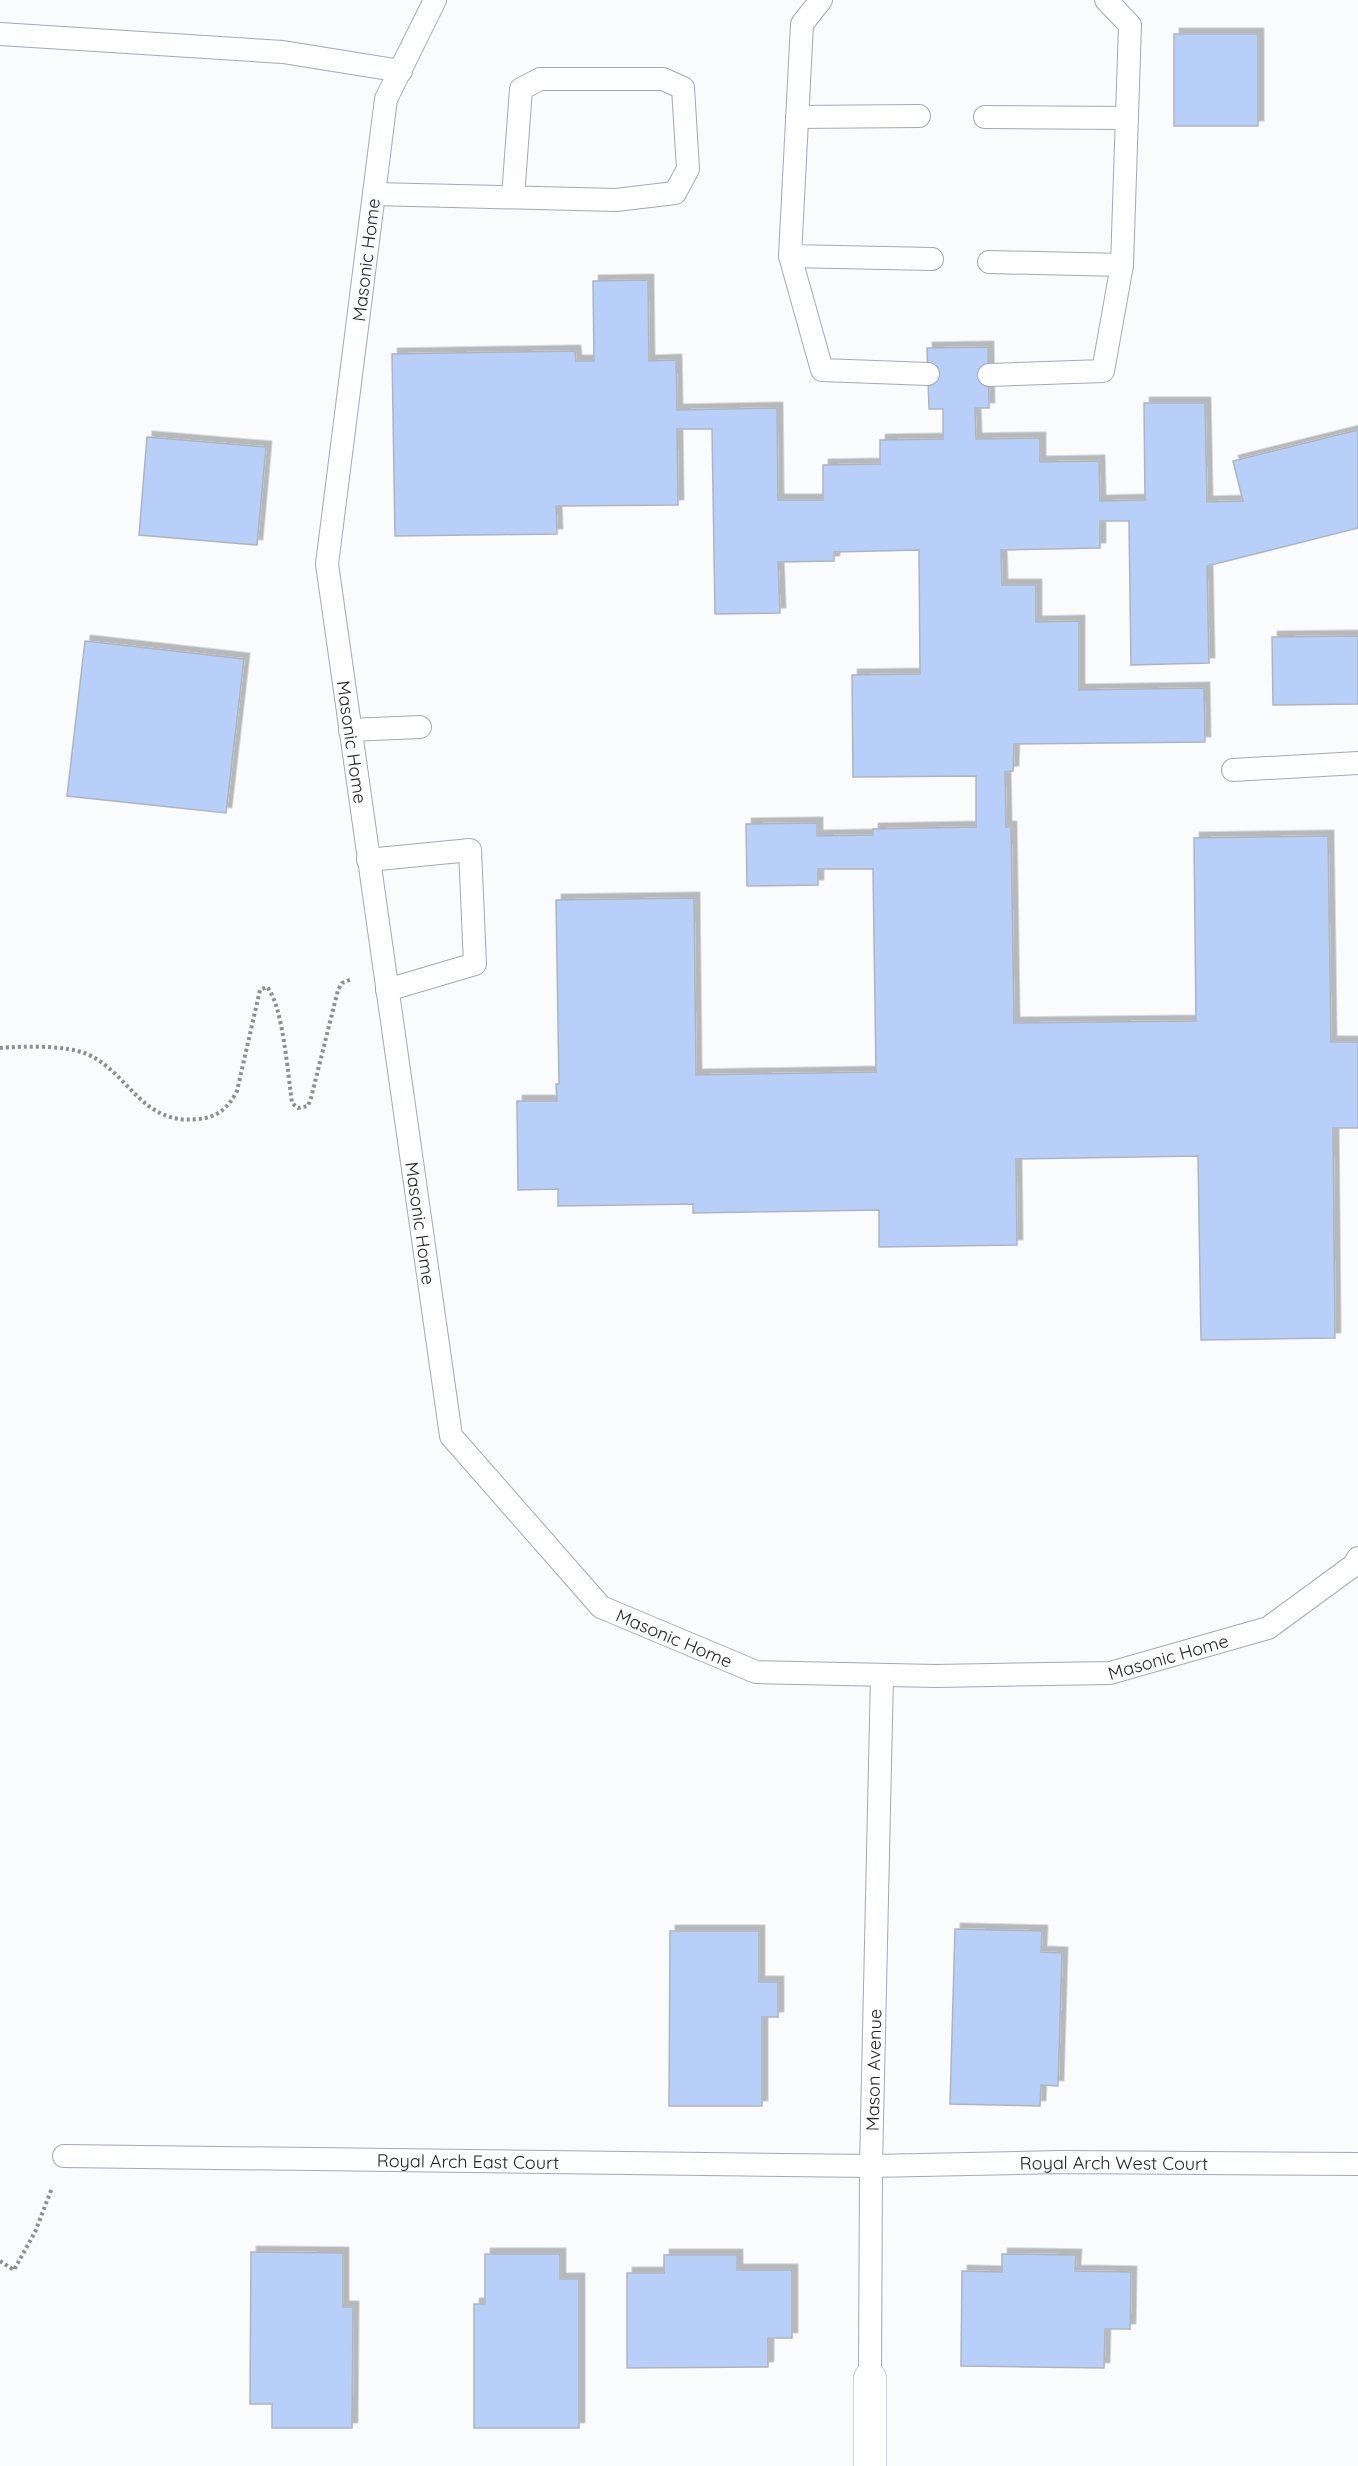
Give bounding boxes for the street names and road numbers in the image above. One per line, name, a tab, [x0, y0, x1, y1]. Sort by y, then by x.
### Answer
street label: Masonic Home	[347, 197, 385, 323]
street label: Masonic Home	[332, 679, 372, 805]
street label: Masonic Home	[401, 1160, 441, 1286]
street label: Masonic Home	[613, 1603, 736, 1672]
street label: Masonic Home	[1105, 1628, 1231, 1685]
street label: Mason Avenue	[860, 2009, 886, 2131]
street label: Royal Arch East Court	[377, 2148, 559, 2174]
street label: Royal Arch West Court	[1019, 2150, 1208, 2174]

